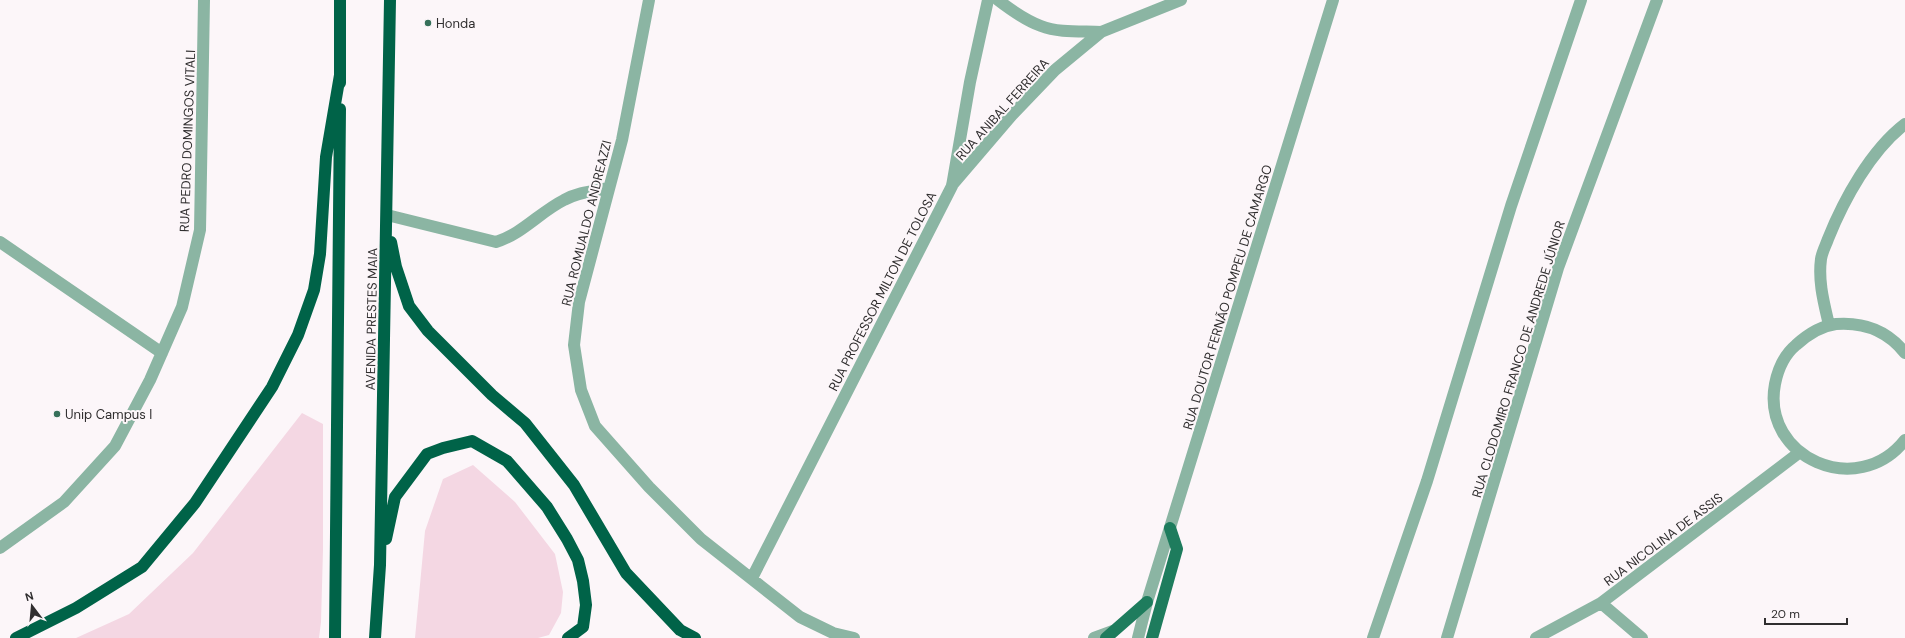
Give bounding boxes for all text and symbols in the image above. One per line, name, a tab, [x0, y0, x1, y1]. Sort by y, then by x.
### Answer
place label: Honda	[436, 15, 475, 32]
marker: Honda	[423, 18, 433, 28]
street label: RUA PEDRO DOMINGOS VITALI	[176, 50, 199, 232]
street label: RUA ANIBAL FERREIRA	[952, 54, 1053, 164]
street label: RUA ROMUALDO ANDREAZZI	[558, 139, 615, 308]
street label: RUA DOUTOR FERNÃO POMPEU DE CAMARGO	[1179, 163, 1276, 432]
street label: RUA PROFESSOR MILTON DE TOLOSA	[825, 188, 940, 394]
street label: RUA CLODOMIRO FRANCO DE ANDREDE JÚNIOR	[1467, 218, 1569, 500]
street label: AVENIDA PRESTES MAIA	[362, 247, 381, 390]
place label: Unip Campus I	[65, 406, 152, 423]
marker: Unip Campus I	[52, 409, 62, 419]
street label: RUA NICOLINA DE ASSIS	[1601, 489, 1726, 590]
north arrow	[12, 586, 52, 626]
text: N	[23, 589, 35, 604]
scale bar	[1765, 600, 1847, 626]
text: 20 m	[1771, 606, 1800, 622]

